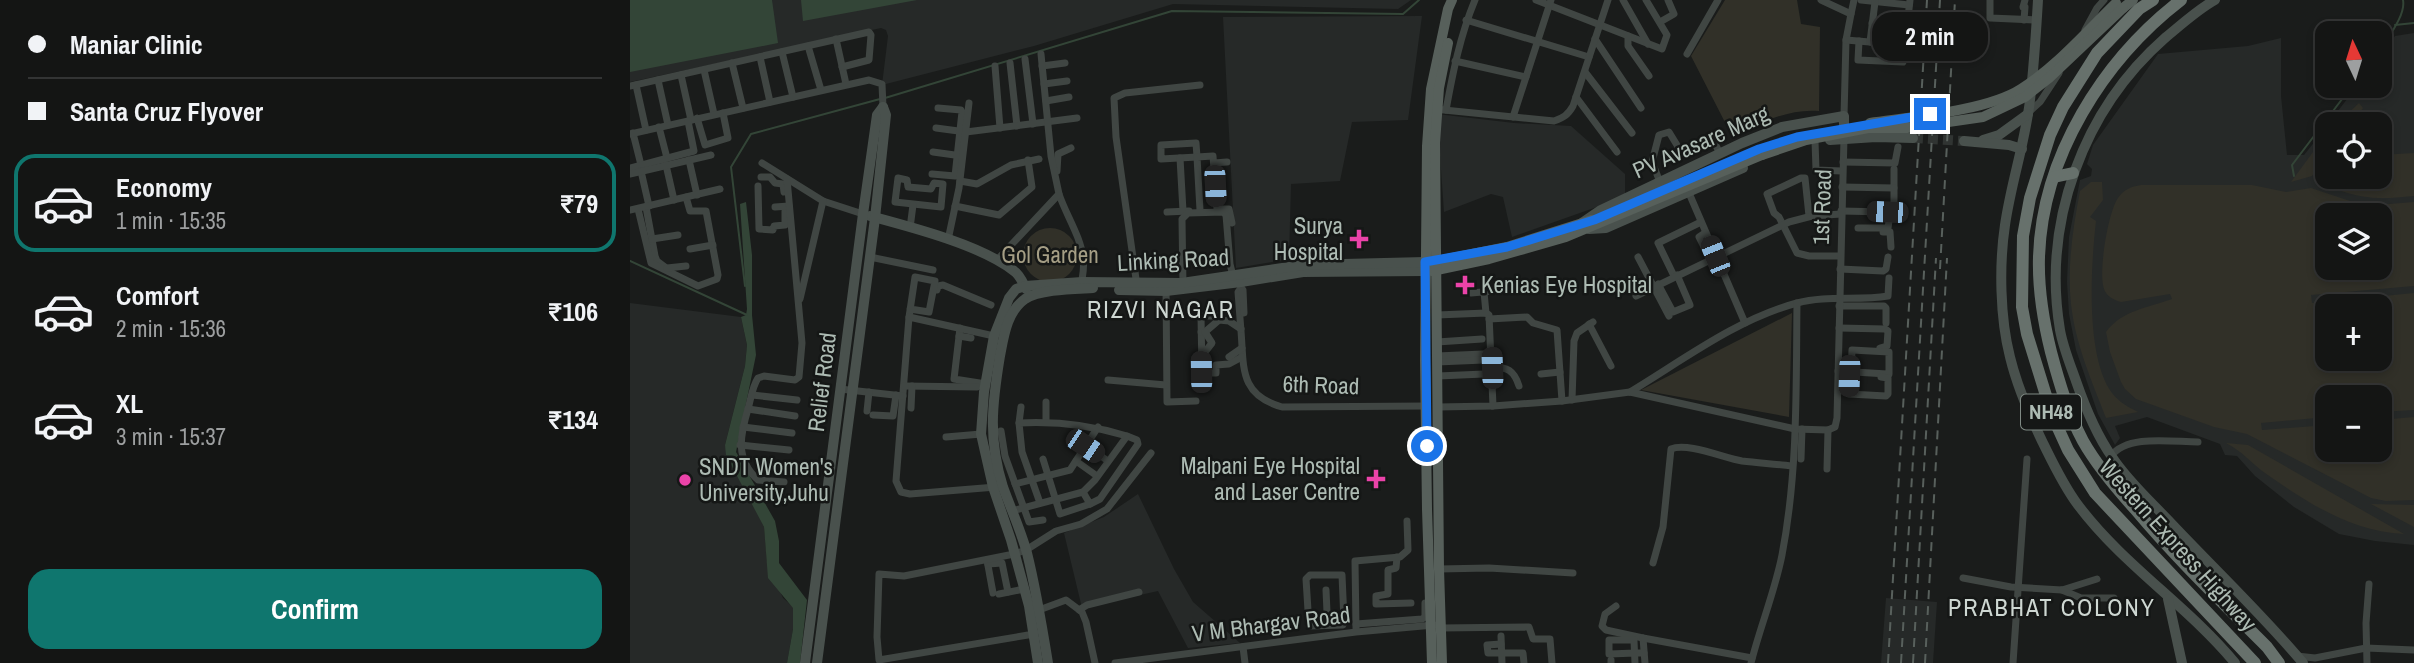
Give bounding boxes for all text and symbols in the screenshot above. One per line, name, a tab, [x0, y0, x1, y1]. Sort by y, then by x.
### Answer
callout: 2 min	[1872, 12, 1988, 61]
text: 2 min	[1905, 21, 1955, 52]
north arrow	[2315, 21, 2392, 98]
map controls	[2315, 21, 2392, 462]
text: Maniar Clinic	[70, 27, 203, 62]
text: Santa Cruz Flyover	[70, 94, 263, 129]
street label: PV Avasare Marg	[1628, 97, 1774, 185]
route end	[1914, 98, 1946, 130]
button: locate	[2315, 112, 2392, 189]
car	[1204, 164, 1227, 208]
street label: 1st Road	[1805, 169, 1838, 245]
text: Economy	[116, 170, 212, 205]
icon: car	[32, 172, 95, 235]
text: ₹79	[559, 186, 598, 221]
car	[1866, 201, 1909, 223]
button: layers	[2315, 203, 2392, 280]
text: 1 min · 15:35	[116, 205, 226, 236]
place label: Surya Hospital	[1274, 210, 1343, 267]
marker: Surya Hospital	[1349, 229, 1369, 249]
car	[1698, 233, 1733, 279]
park label: Gol Garden	[1001, 239, 1099, 270]
street label: Linking Road	[1116, 241, 1230, 278]
place label: Kenias Eye Hospital	[1481, 269, 1652, 300]
marker: Kenias Eye Hospital	[1455, 275, 1475, 295]
text: Comfort	[116, 278, 199, 313]
icon: car	[32, 280, 95, 343]
district label: RIZVI NAGAR	[1087, 293, 1235, 325]
text: ₹106	[547, 294, 598, 329]
button: +	[2315, 294, 2392, 371]
text: 2 min · 15:36	[116, 313, 226, 344]
street label: Relief Road	[800, 331, 843, 433]
car	[1481, 347, 1504, 389]
car	[1191, 351, 1212, 393]
car	[1838, 355, 1861, 397]
street label: 6th Road	[1282, 368, 1360, 401]
button: −	[2315, 385, 2392, 462]
text: XL	[116, 386, 143, 421]
icon: car	[32, 388, 95, 451]
road number: NH48	[2021, 394, 2081, 430]
text: ₹134	[547, 402, 598, 437]
text: 3 min · 15:37	[116, 421, 226, 452]
car	[1062, 426, 1109, 466]
route start	[1411, 430, 1443, 462]
place label: Malpani Eye Hospital and Laser Centre	[1181, 450, 1360, 507]
place label: SNDT Women's University,Juhu	[699, 451, 833, 508]
street label: Western Express Highway	[2093, 452, 2265, 638]
marker: Malpani Eye Hospital and Laser Centre	[1366, 469, 1386, 489]
marker: SNDT Women's University,Juhu	[677, 472, 693, 488]
button: Confirm	[28, 569, 602, 649]
district label: PRABHAT COLONY	[1948, 591, 2156, 623]
street label: V M Bhargav Road	[1190, 598, 1352, 649]

